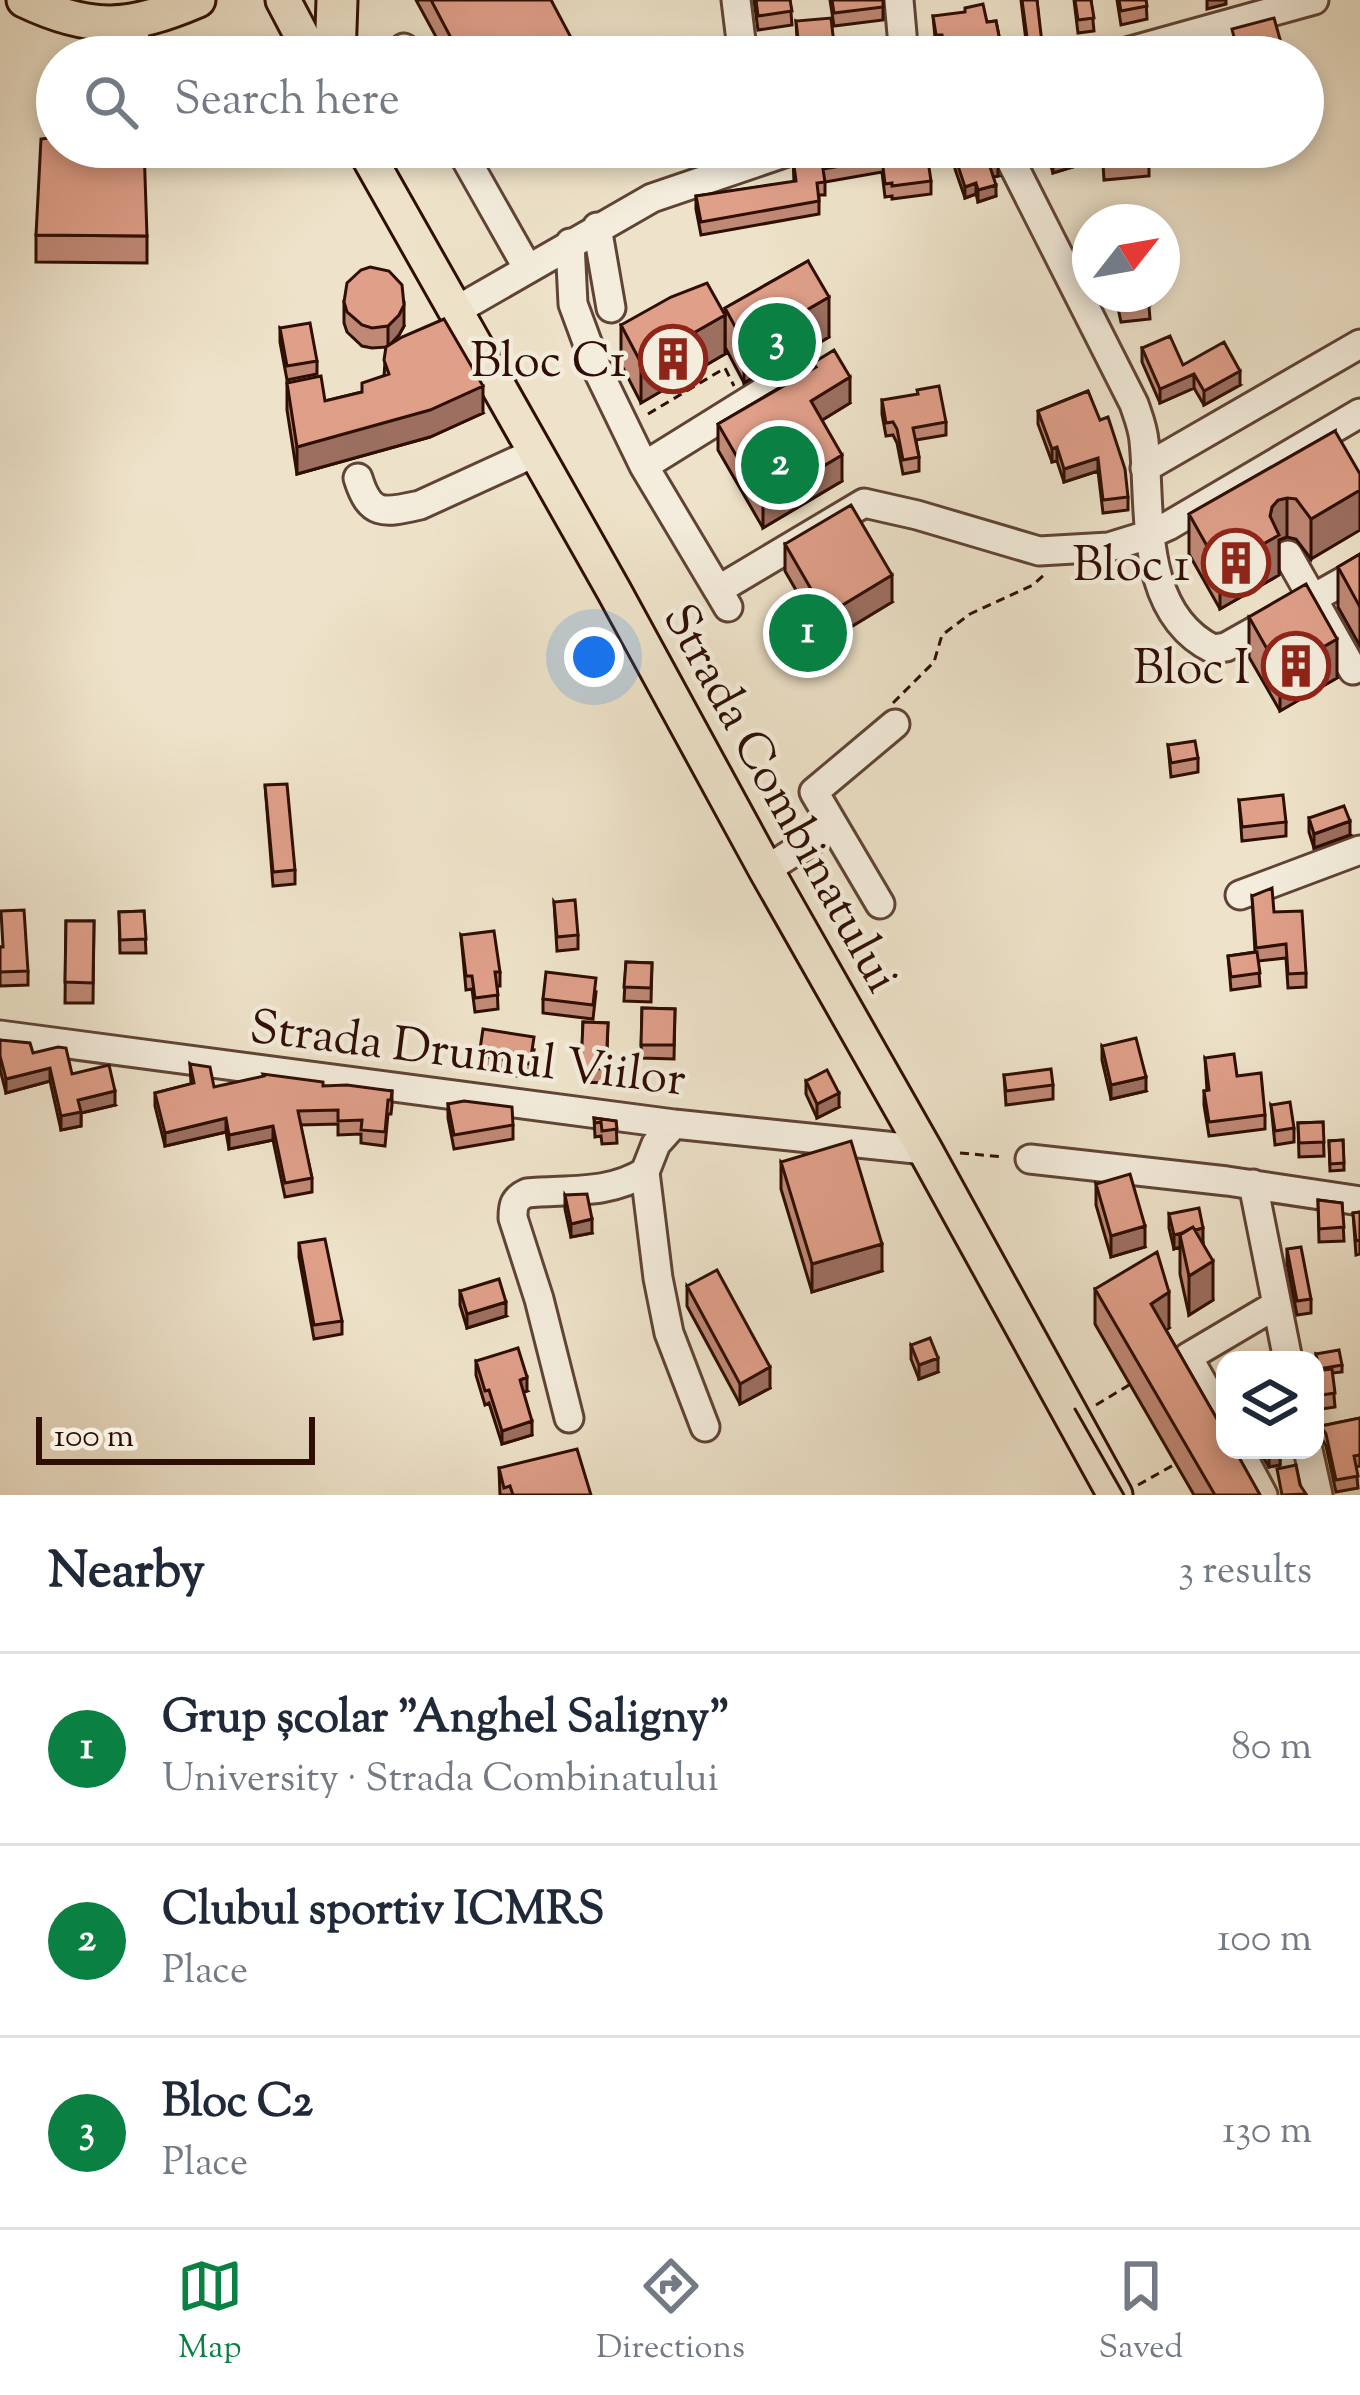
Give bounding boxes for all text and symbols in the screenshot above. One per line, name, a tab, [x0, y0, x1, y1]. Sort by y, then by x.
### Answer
search box	[36, 36, 1324, 168]
icon: search	[78, 69, 144, 135]
text: Search here	[174, 70, 400, 135]
north arrow	[1072, 204, 1180, 312]
pin: 3	[738, 297, 816, 387]
building icon: Bloc C1	[638, 324, 708, 394]
place label: Bloc C1	[471, 330, 626, 399]
pin: 2	[741, 420, 819, 510]
building icon: Bloc 1	[1201, 528, 1271, 598]
place label: Bloc 1	[1073, 534, 1190, 603]
pin: 1	[769, 588, 847, 678]
street label: Strada Combinatului	[643, 593, 914, 1007]
your location	[564, 627, 624, 687]
building icon: Bloc I	[1261, 631, 1331, 701]
place label: Bloc I	[1133, 637, 1250, 706]
street label: Strada Drumul Viilor	[246, 996, 689, 1117]
map controls	[1216, 1351, 1324, 1459]
button: layers	[1216, 1351, 1324, 1459]
scale bar	[36, 1411, 315, 1464]
text: 100 m	[54, 1414, 134, 1462]
text: Nearby	[48, 1537, 205, 1610]
text: 3 results	[1178, 1545, 1312, 1601]
text: Grup școlar "Anghel Saligny"	[162, 1688, 730, 1753]
text: 1	[80, 1721, 94, 1777]
text: 80 m	[1231, 1721, 1312, 1777]
text: University · Strada Combinatului	[162, 1753, 719, 1809]
text: Clubul sportiv ICMRS	[162, 1880, 605, 1945]
text: 2	[78, 1913, 96, 1969]
text: 100 m	[1217, 1913, 1312, 1969]
text: Place	[162, 1945, 248, 2001]
text: Bloc C2	[162, 2072, 313, 2137]
text: 3	[79, 2105, 95, 2161]
text: 130 m	[1222, 2105, 1312, 2161]
text: Place	[162, 2137, 248, 2193]
tab: Map	[177, 2253, 243, 2373]
tab: Directions	[596, 2253, 745, 2373]
tab: Saved	[1099, 2253, 1183, 2373]

